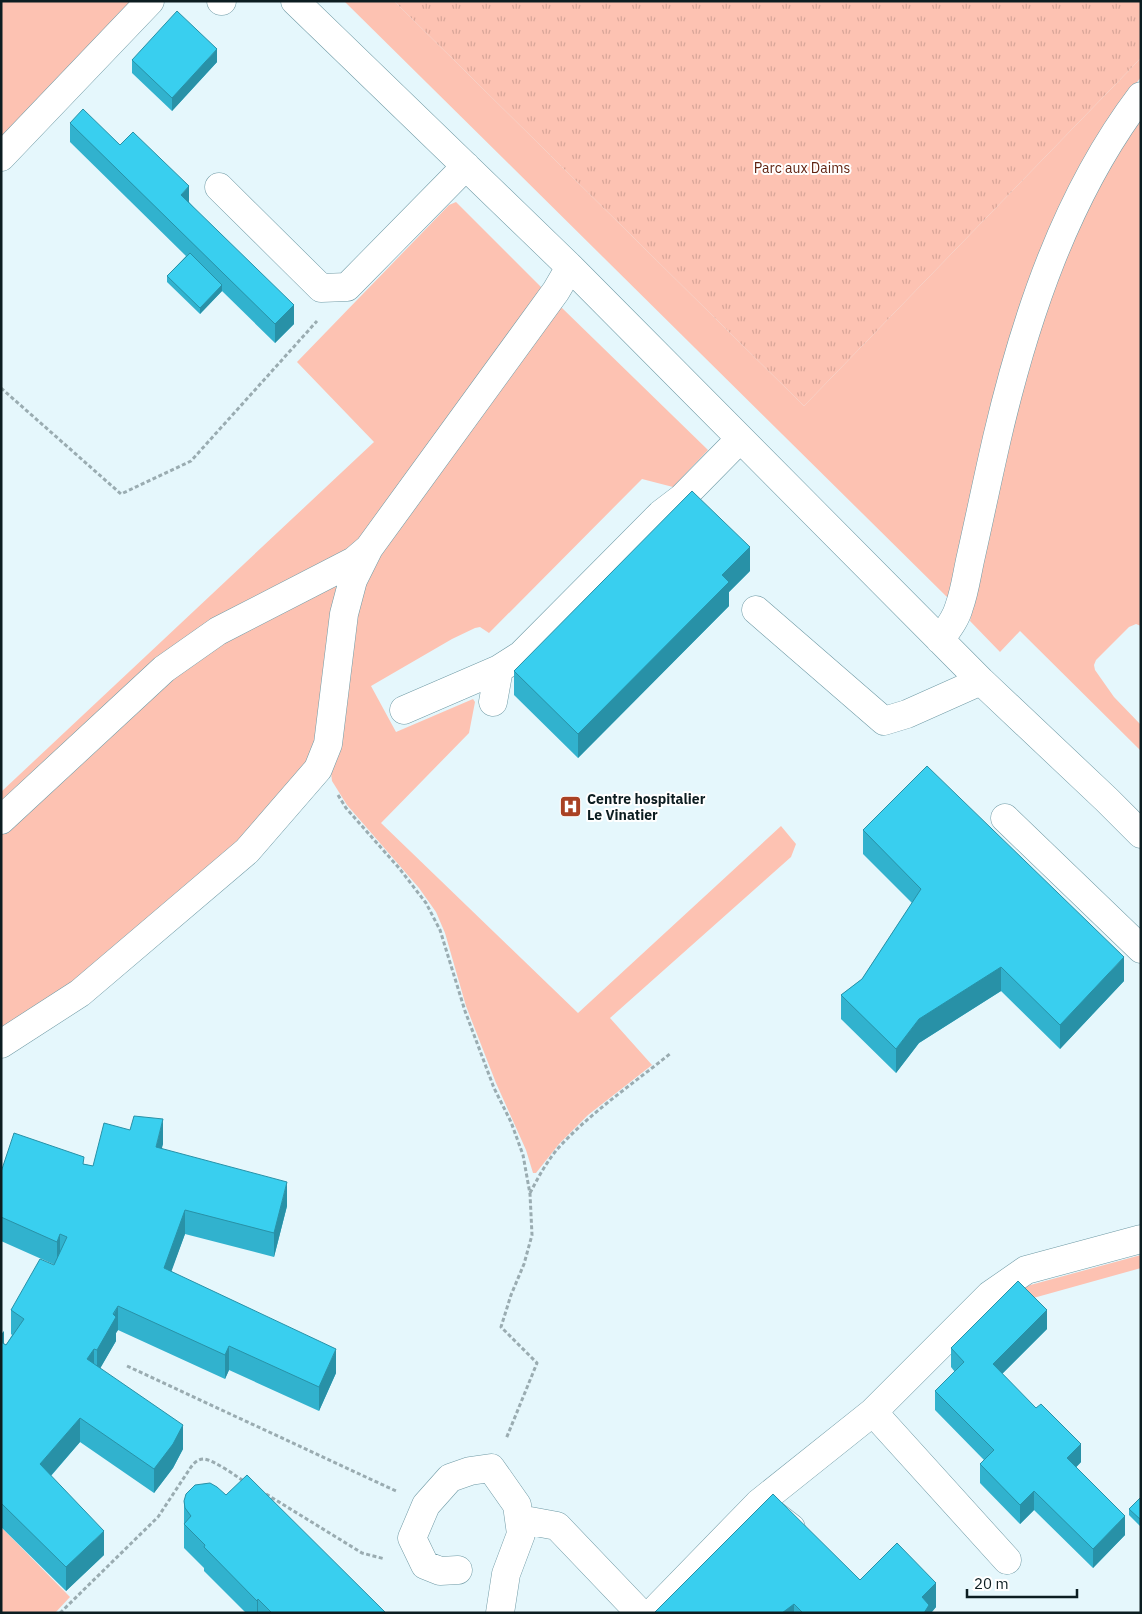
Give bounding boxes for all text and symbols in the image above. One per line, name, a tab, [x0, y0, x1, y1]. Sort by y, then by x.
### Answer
park label: Parc aux Daims	[754, 159, 850, 177]
place label: Centre hospitalier Le Vinatier	[587, 790, 706, 824]
hospital icon: Centre hospitalier Le Vinatier	[559, 795, 583, 819]
scale bar	[967, 1566, 1077, 1598]
text: 20 m	[974, 1574, 1009, 1593]

